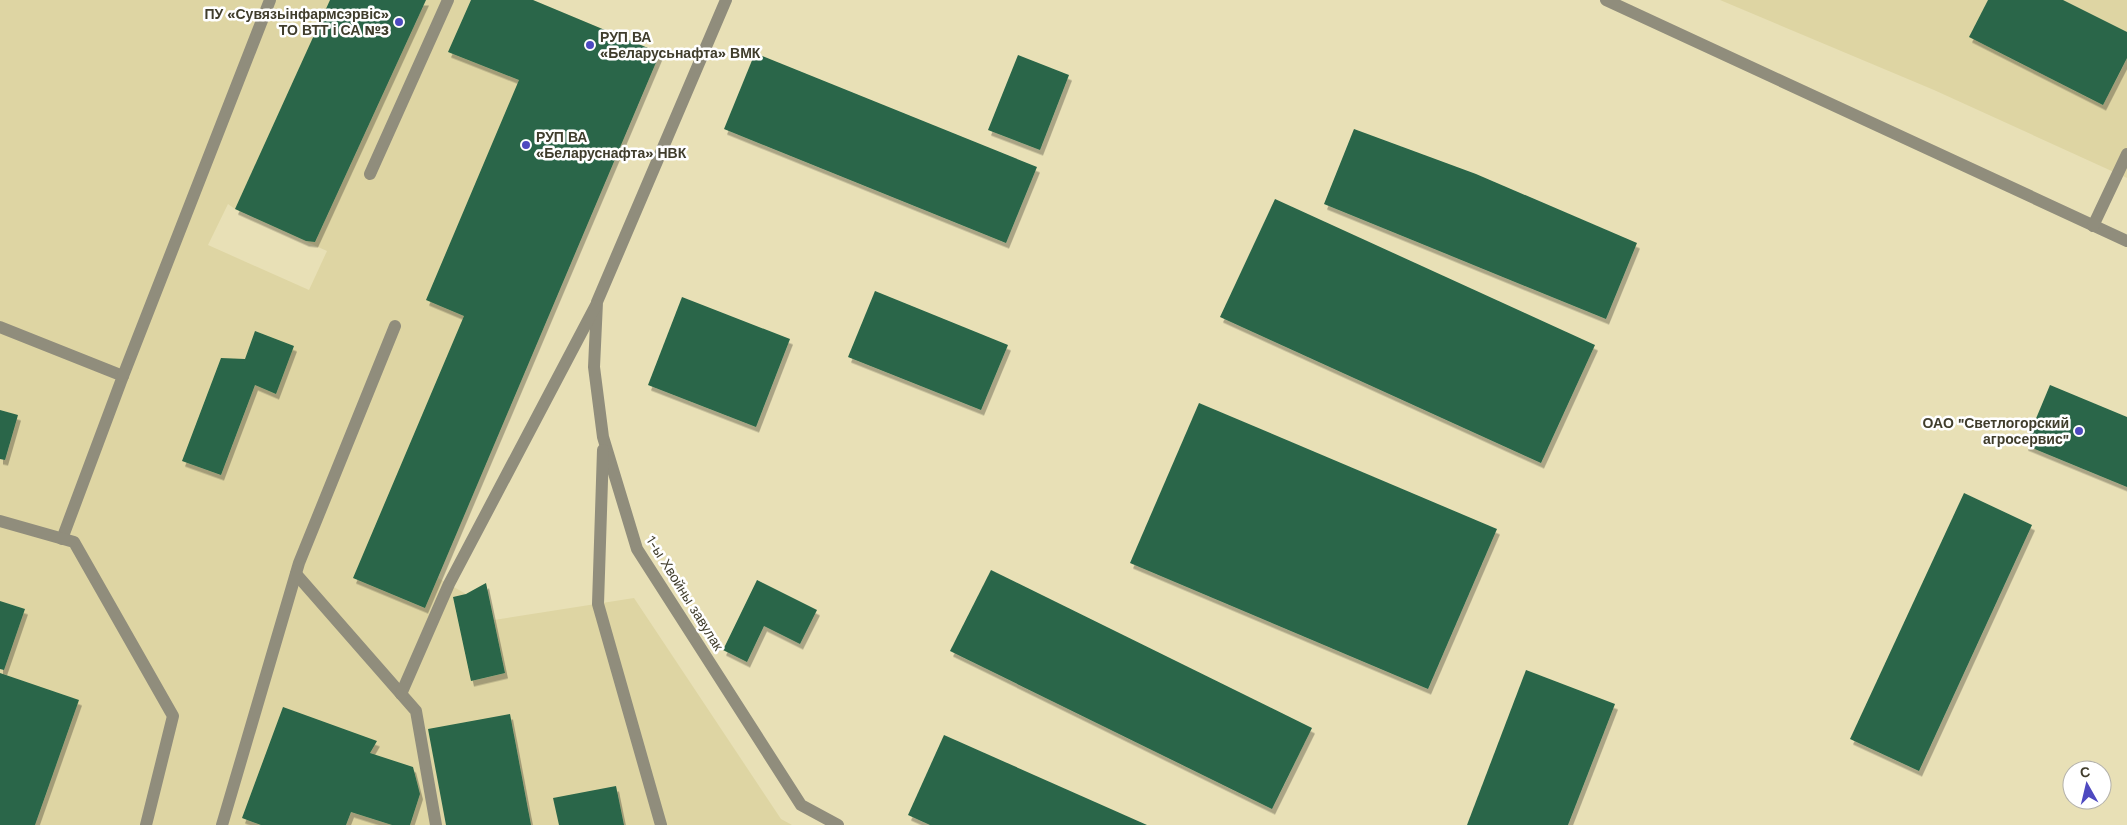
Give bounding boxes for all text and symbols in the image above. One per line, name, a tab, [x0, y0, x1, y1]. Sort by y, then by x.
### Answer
place label: ПУ «Сувязьінфармсэрвіс» ТО ВТТ і СА №3	[205, 6, 389, 38]
marker: ПУ «Сувязьінфармсэрвіс» ТО ВТТ і СА №3	[393, 16, 405, 28]
place label: РУП ВА «Беларусьнафта» ВМК	[600, 29, 761, 61]
marker: РУП ВА «Беларусьнафта» ВМК	[584, 39, 596, 51]
place label: РУП ВА «Беларуснафта» НВК	[536, 129, 687, 161]
marker: РУП ВА «Беларуснафта» НВК	[520, 139, 532, 151]
place label: ОАО "Светлогорский агросервис"	[1923, 415, 2069, 447]
marker: ОАО "Светлогорский агросервис"	[2073, 425, 2085, 437]
street label: 1-ы Хвойны завулак	[643, 533, 727, 654]
north arrow	[2062, 760, 2112, 810]
text: С	[2079, 763, 2091, 781]

